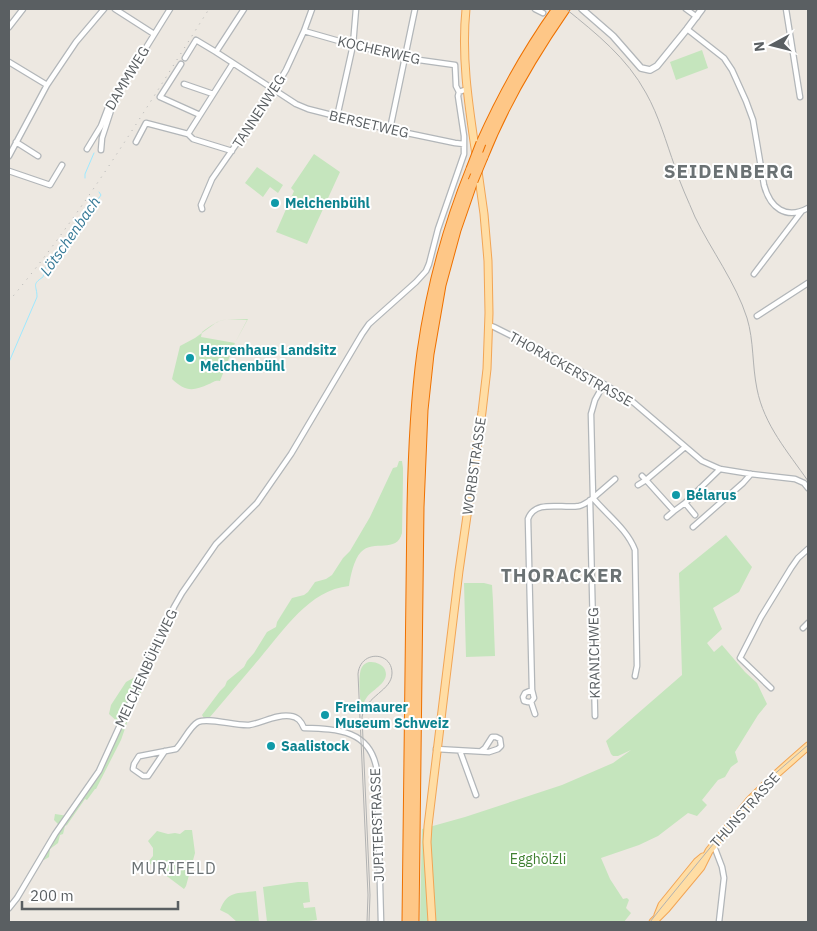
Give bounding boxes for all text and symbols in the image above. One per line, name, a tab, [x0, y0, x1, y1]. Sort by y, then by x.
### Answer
north arrow	[747, 20, 797, 70]
street label: KOCHERWEG	[336, 32, 422, 68]
text: N	[750, 40, 769, 53]
street label: DAMMWEG	[101, 43, 153, 113]
street label: TANNENWEG	[228, 71, 290, 151]
street label: BERSETWEG	[327, 106, 411, 142]
district label: SEIDENBERG	[664, 159, 794, 183]
water label: Lötschenbach	[36, 193, 104, 279]
place label: Melchenbühl	[285, 194, 370, 212]
marker: Melchenbühl	[269, 197, 281, 209]
street label: THORACKERSTRASSE	[506, 328, 636, 410]
place label: Herrenhaus Landsitz Melchenbühl	[200, 341, 336, 375]
marker: Herrenhaus Landsitz Melchenbühl	[184, 352, 196, 364]
street label: WORBSTRASSE	[458, 416, 490, 516]
place label: Bélarus	[686, 486, 736, 504]
marker: Bélarus	[670, 489, 682, 501]
district label: THORACKER	[501, 563, 623, 587]
street label: MELCHENBÜHLWEG	[111, 606, 181, 730]
street label: KRANICHWEG	[584, 607, 604, 699]
place label: Freimaurer Museum Schweiz	[335, 698, 449, 732]
marker: Freimaurer Museum Schweiz	[319, 709, 331, 721]
place label: Saalistock	[281, 737, 350, 755]
marker: Saalistock	[265, 740, 277, 752]
street label: JUPITERSTRASSE	[366, 768, 388, 882]
street label: THUNSTRASSE	[706, 768, 784, 852]
park label: Egghölzli	[510, 850, 566, 868]
district label: MURIFELD	[131, 858, 217, 878]
scale bar	[22, 878, 179, 910]
text: 200 m	[30, 886, 74, 905]

